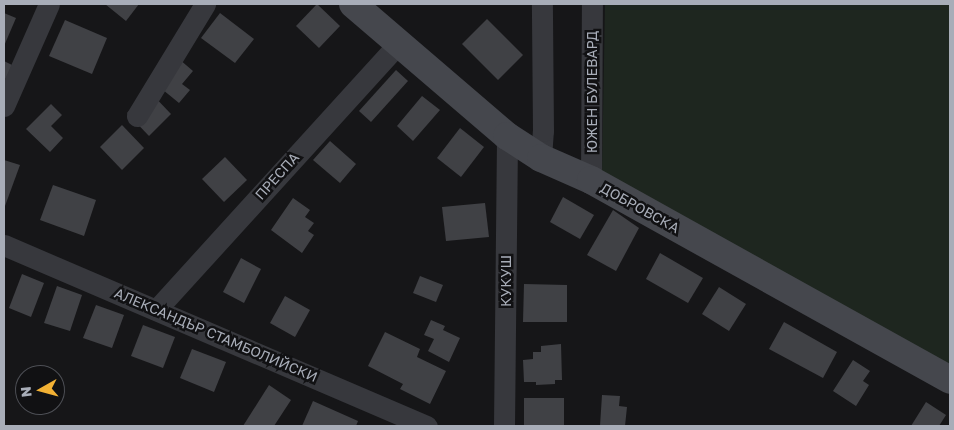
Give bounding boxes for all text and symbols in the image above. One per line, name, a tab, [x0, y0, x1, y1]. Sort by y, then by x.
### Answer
street label: ЮЖЕН БУЛЕВАРД	[584, 31, 600, 153]
street label: ПРЕСПА	[252, 149, 302, 203]
street label: ДОБРОВСКА	[598, 179, 682, 237]
street label: КУКУШ	[498, 255, 514, 307]
street label: АЛЕКСАНДЪР СТАМБОЛИЙСКИ	[112, 284, 320, 386]
north arrow	[15, 365, 65, 415]
text: N	[17, 385, 35, 398]

